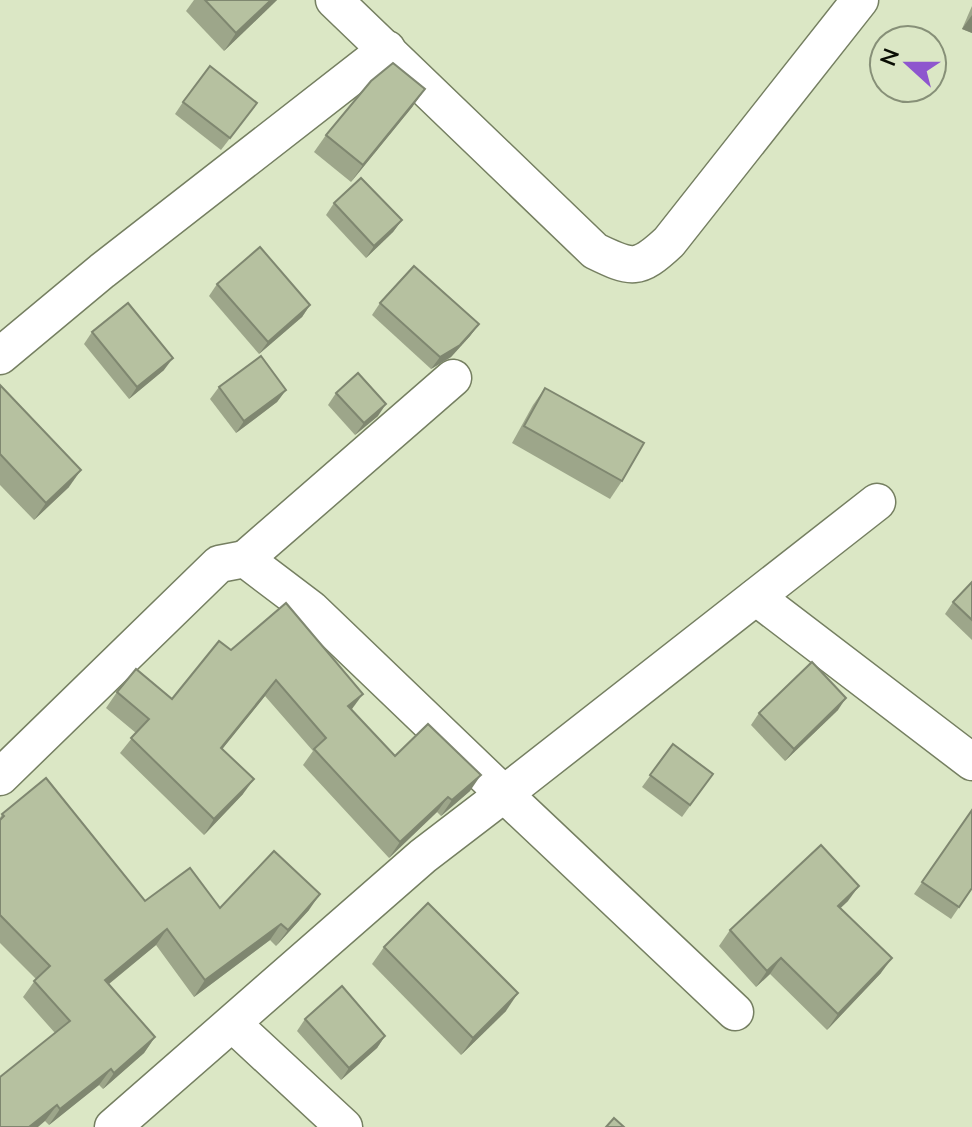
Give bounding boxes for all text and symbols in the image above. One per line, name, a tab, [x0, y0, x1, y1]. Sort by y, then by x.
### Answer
north arrow	[868, 24, 948, 104]
text: N	[873, 44, 907, 70]

